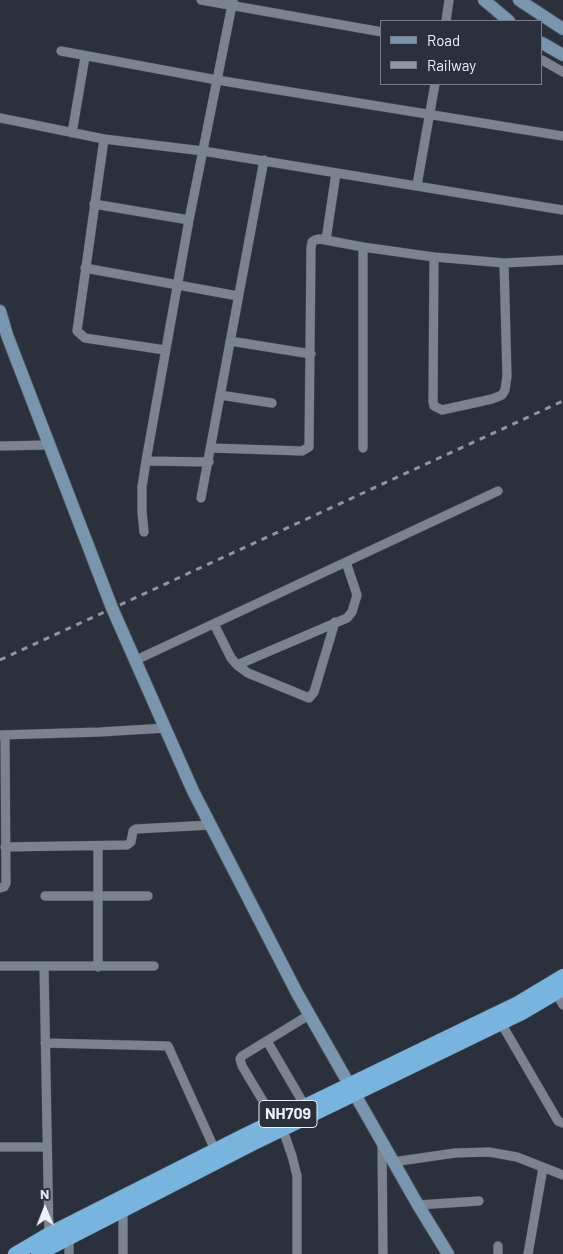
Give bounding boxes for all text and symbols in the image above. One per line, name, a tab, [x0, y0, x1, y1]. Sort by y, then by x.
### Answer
legend	[380, 20, 543, 85]
text: Road	[427, 31, 460, 49]
text: Railway	[427, 56, 476, 74]
road number: NH709	[259, 1100, 317, 1128]
north arrow	[20, 1184, 70, 1234]
text: N	[40, 1185, 50, 1202]

